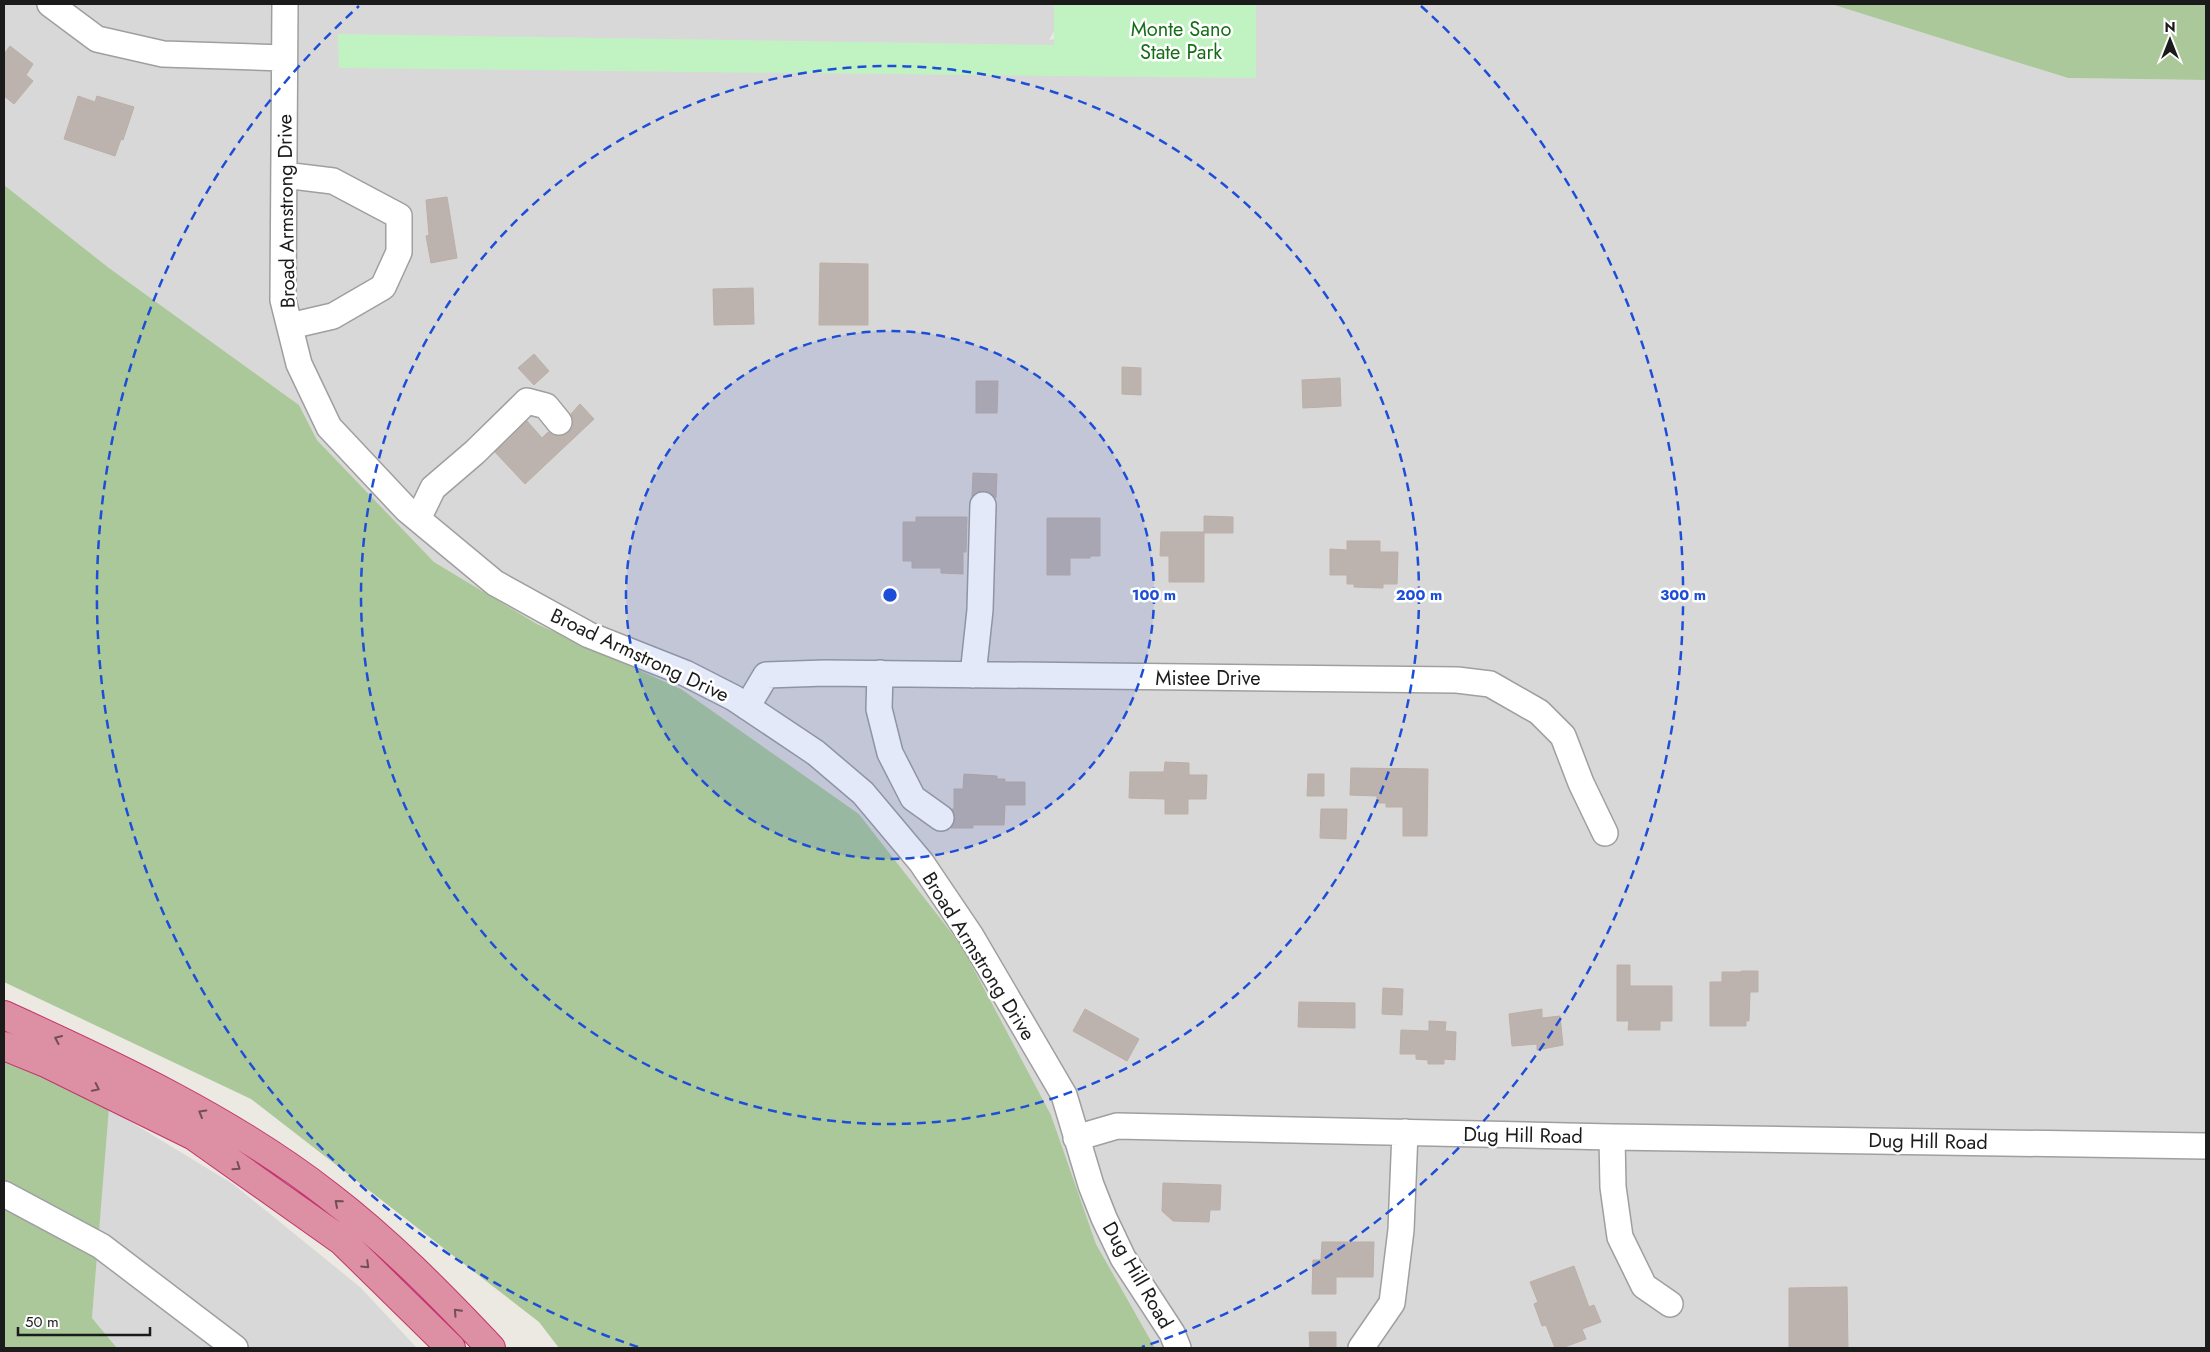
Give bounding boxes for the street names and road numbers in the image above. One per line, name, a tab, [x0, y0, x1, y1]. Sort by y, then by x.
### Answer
street label: Broad Armstrong Drive	[270, 114, 303, 308]
street label: Broad Armstrong Drive	[546, 601, 734, 710]
street label: Mistee Drive	[1155, 664, 1261, 693]
street label: Broad Armstrong Drive	[915, 866, 1042, 1046]
street label: Dug Hill Road	[1463, 1120, 1583, 1151]
street label: Dug Hill Road	[1868, 1126, 1988, 1157]
street label: Dug Hill Road	[1095, 1216, 1180, 1334]

